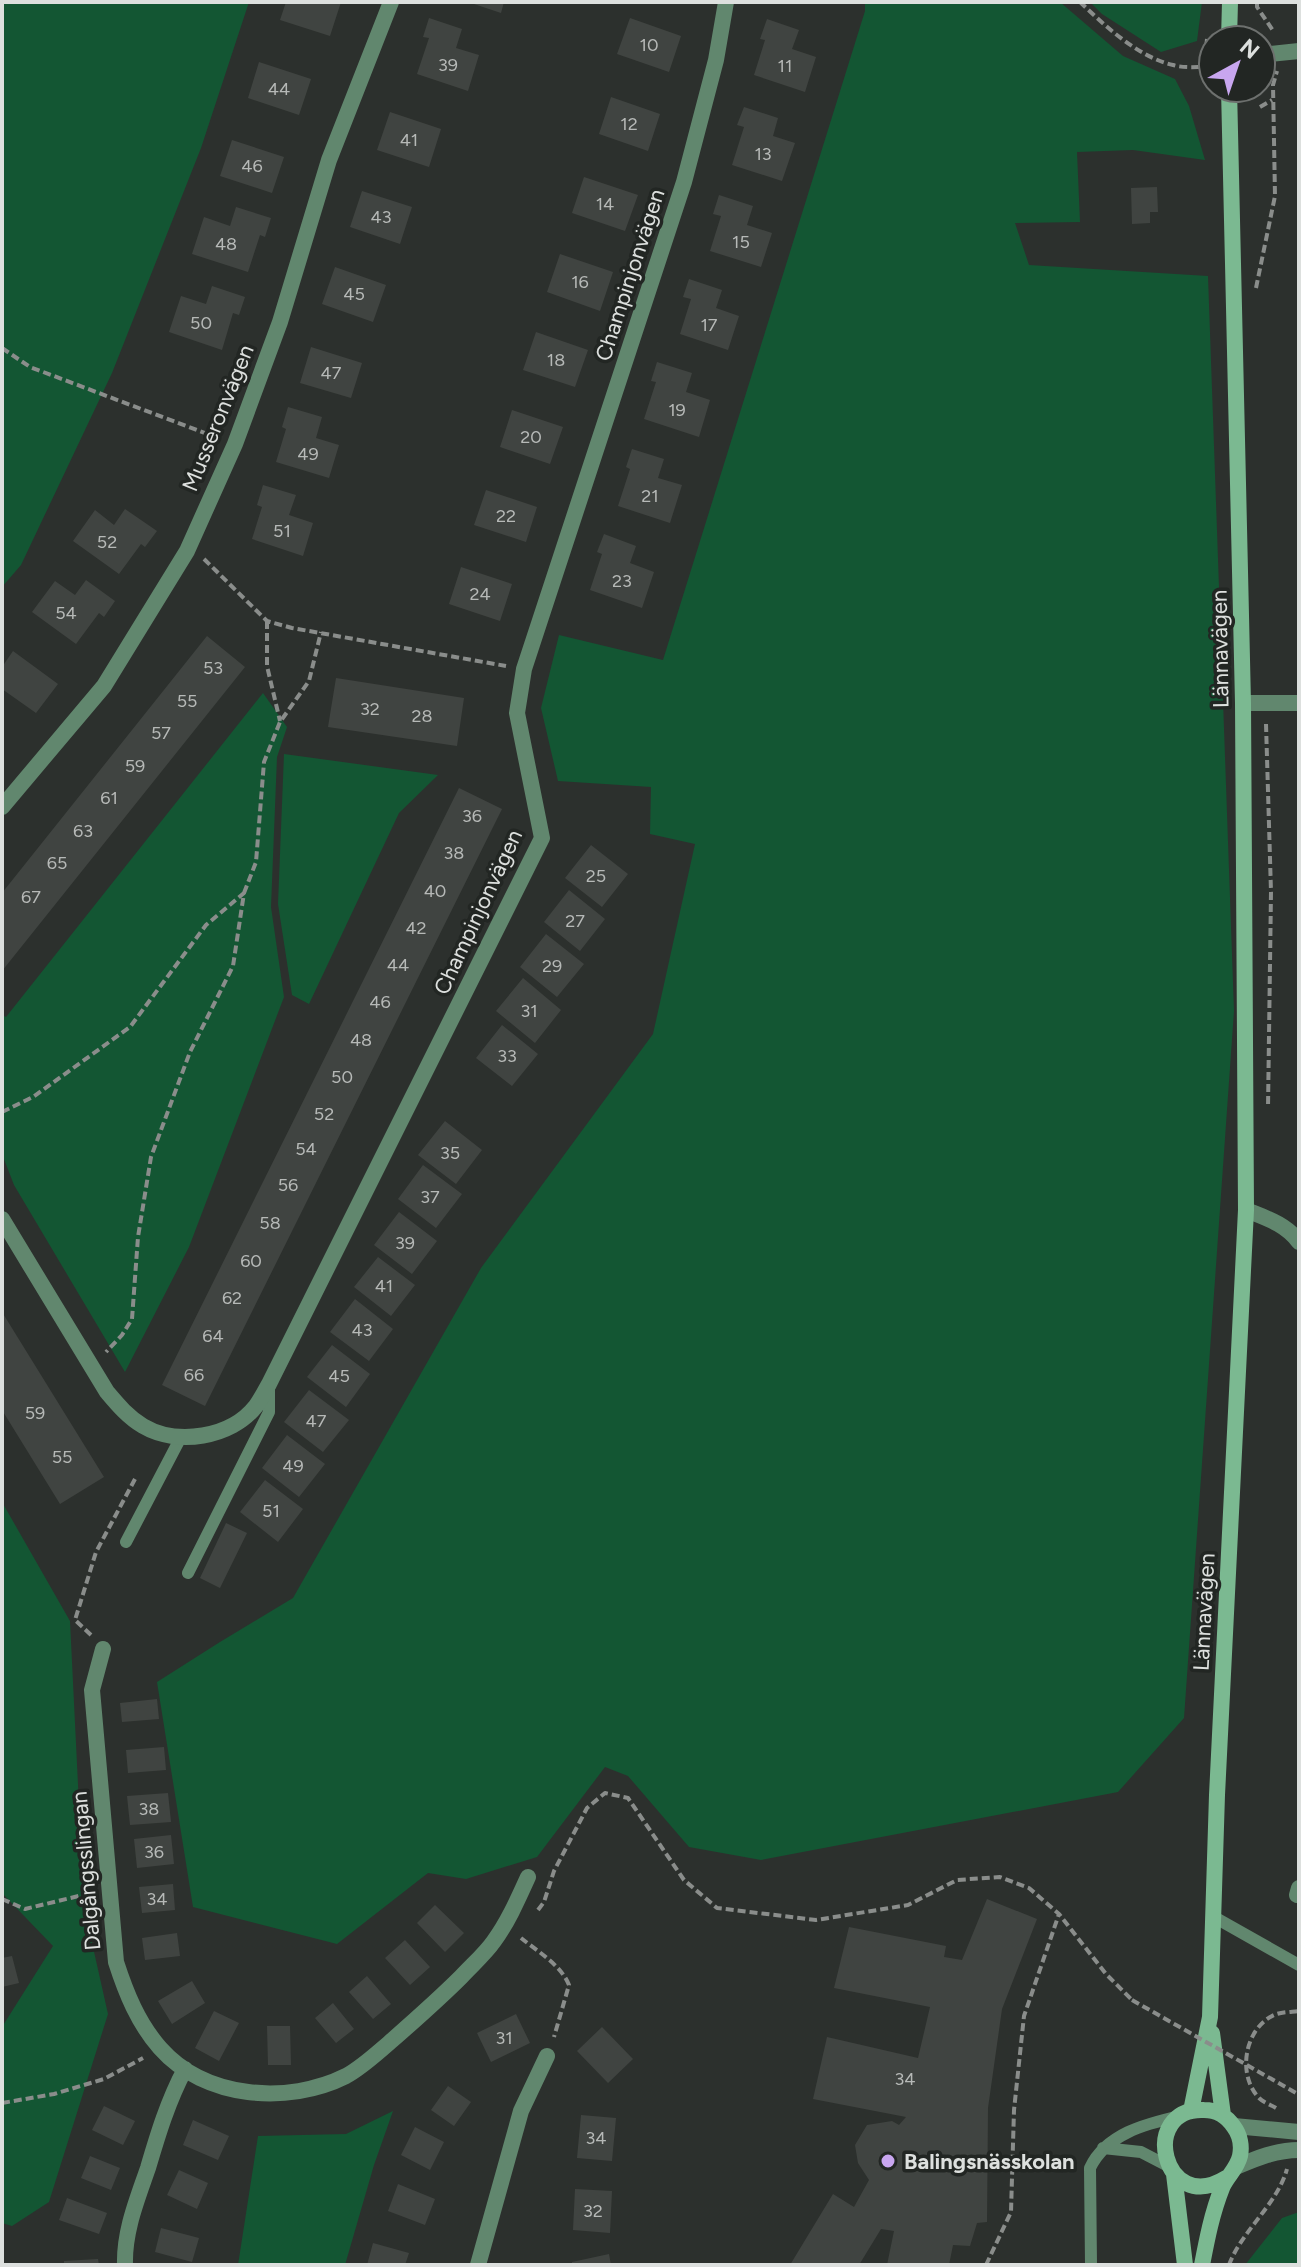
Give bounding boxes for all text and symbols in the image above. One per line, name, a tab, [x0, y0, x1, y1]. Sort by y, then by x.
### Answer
north arrow	[1197, 24, 1277, 104]
text: N	[1234, 33, 1265, 65]
house number: 10	[640, 34, 658, 56]
house number: 39	[438, 54, 458, 76]
house number: 11	[778, 55, 792, 77]
house number: 44	[268, 78, 290, 100]
house number: 12	[620, 113, 638, 135]
house number: 41	[400, 129, 418, 151]
house number: 13	[754, 143, 772, 165]
house number: 46	[241, 155, 263, 177]
street label: Champinjonvägen	[589, 186, 671, 364]
house number: 14	[596, 193, 614, 215]
house number: 43	[371, 206, 391, 228]
house number: 15	[732, 231, 750, 253]
house number: 48	[215, 233, 237, 255]
house number: 16	[571, 271, 589, 293]
house number: 45	[343, 283, 365, 305]
house number: 50	[190, 312, 212, 334]
house number: 17	[700, 314, 718, 336]
street label: Musseronvägen	[176, 341, 260, 495]
house number: 18	[547, 349, 565, 371]
house number: 47	[321, 362, 342, 384]
house number: 19	[668, 399, 686, 421]
house number: 20	[520, 426, 542, 448]
house number: 49	[297, 443, 319, 465]
house number: 21	[641, 485, 659, 507]
house number: 22	[496, 505, 516, 527]
house number: 51	[273, 520, 291, 542]
house number: 52	[97, 531, 117, 553]
house number: 23	[612, 570, 632, 592]
house number: 24	[469, 583, 491, 605]
street label: Lännavägen	[1205, 590, 1235, 708]
house number: 54	[55, 602, 77, 624]
house number: 53	[203, 657, 223, 679]
house number: 55	[177, 690, 197, 712]
house number: 32	[360, 698, 380, 720]
house number: 28	[411, 705, 433, 727]
house number: 57	[151, 722, 171, 744]
house number: 59	[125, 755, 145, 777]
house number: 61	[100, 787, 118, 809]
house number: 36	[462, 805, 482, 827]
house number: 63	[73, 820, 93, 842]
street label: Champinjonvägen	[428, 825, 528, 999]
house number: 38	[444, 842, 464, 864]
house number: 65	[47, 852, 67, 874]
house number: 25	[586, 865, 606, 887]
house number: 40	[424, 880, 446, 902]
house number: 67	[21, 886, 41, 908]
house number: 27	[565, 910, 585, 932]
house number: 42	[405, 917, 427, 939]
house number: 44	[387, 954, 409, 976]
house number: 29	[542, 955, 562, 977]
house number: 46	[369, 991, 391, 1013]
house number: 31	[520, 1000, 538, 1022]
house number: 48	[350, 1029, 372, 1051]
house number: 33	[497, 1045, 517, 1067]
house number: 50	[331, 1066, 353, 1088]
house number: 52	[314, 1103, 334, 1125]
house number: 54	[295, 1138, 317, 1160]
house number: 35	[440, 1142, 460, 1164]
house number: 56	[278, 1174, 298, 1196]
house number: 37	[420, 1186, 440, 1208]
house number: 58	[259, 1212, 281, 1234]
house number: 39	[395, 1232, 415, 1254]
house number: 60	[240, 1250, 262, 1272]
house number: 41	[375, 1275, 393, 1297]
house number: 62	[222, 1287, 242, 1309]
house number: 43	[352, 1319, 372, 1341]
house number: 64	[202, 1325, 224, 1347]
house number: 66	[184, 1364, 204, 1386]
house number: 45	[328, 1365, 350, 1387]
house number: 59	[25, 1402, 45, 1424]
house number: 47	[306, 1410, 327, 1432]
house number: 55	[52, 1446, 72, 1468]
house number: 49	[282, 1455, 304, 1477]
house number: 51	[262, 1500, 280, 1522]
street label: Lännavägen	[1187, 1552, 1221, 1672]
street label: Dalgångsslingan	[66, 1790, 106, 1952]
house number: 38	[139, 1798, 159, 1820]
house number: 36	[144, 1841, 164, 1863]
house number: 34	[147, 1888, 167, 1910]
house number: 31	[495, 2027, 513, 2049]
house number: 34	[895, 2068, 915, 2090]
house number: 34	[586, 2127, 606, 2149]
place label: Balingsnässkolan	[904, 2148, 1075, 2175]
marker: Balingsnässkolan	[879, 2152, 897, 2170]
house number: 32	[583, 2200, 603, 2222]

